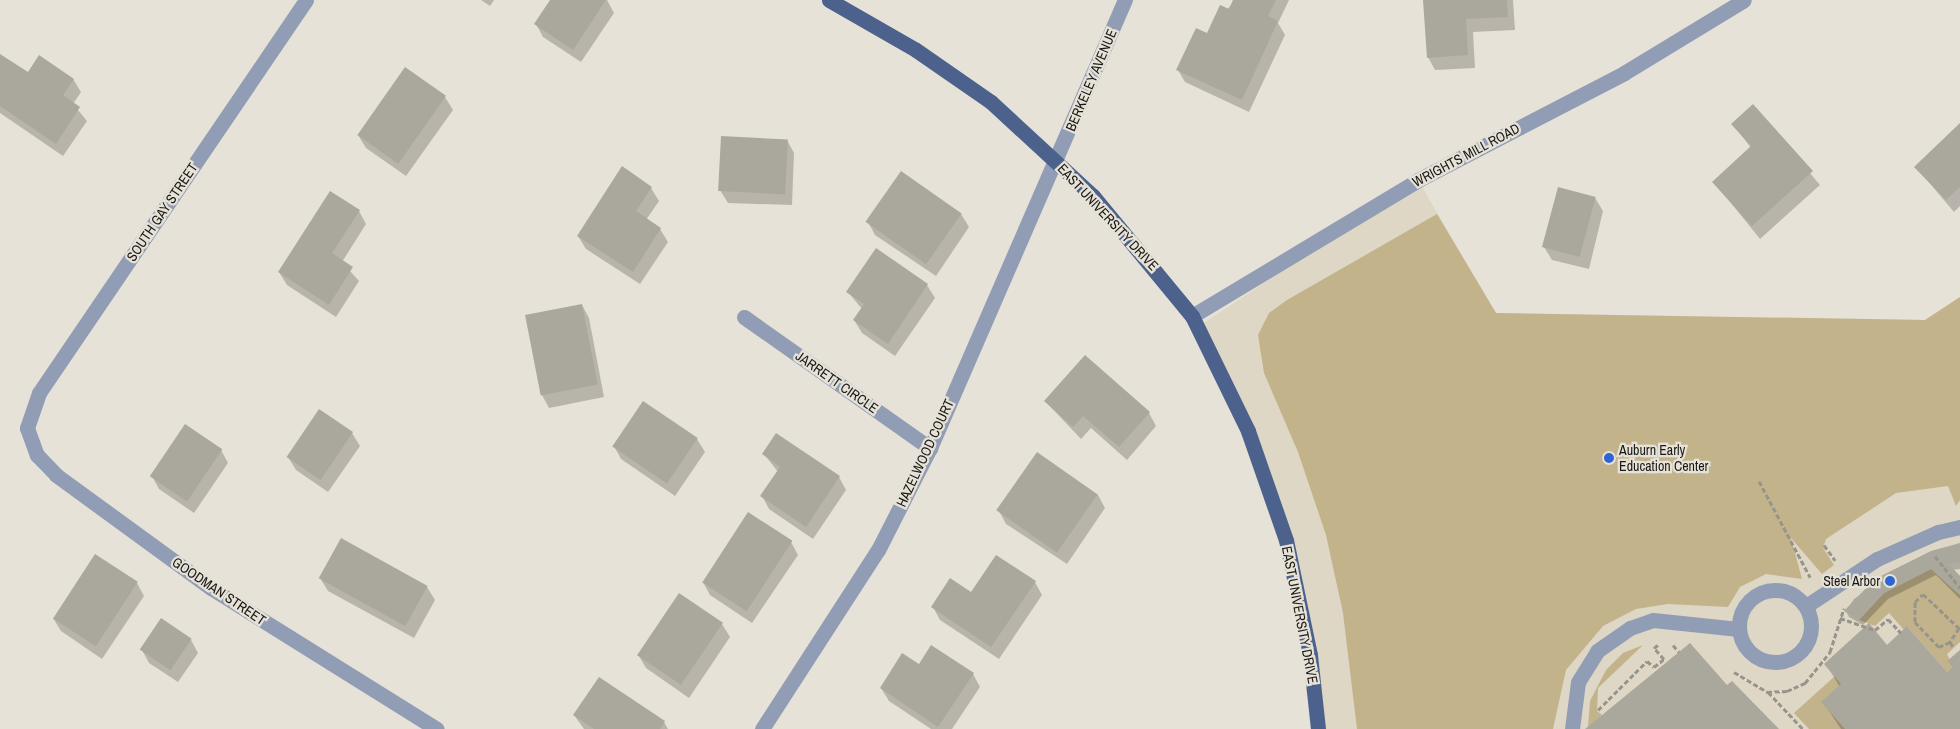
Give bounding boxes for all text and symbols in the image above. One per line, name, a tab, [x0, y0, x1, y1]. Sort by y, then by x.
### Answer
street label: BERKELEY AVENUE	[1062, 26, 1120, 134]
street label: WRIGHTS MILL ROAD	[1409, 120, 1523, 190]
street label: SOUTH GAY STREET	[123, 160, 201, 264]
street label: EAST UNIVERSITY DRIVE	[1054, 160, 1162, 274]
street label: JARRETT CIRCLE	[792, 347, 882, 417]
street label: HAZELWOOD COURT	[893, 396, 957, 510]
place label: Auburn Early Education Center	[1619, 442, 1708, 474]
marker: Auburn Early Education Center	[1603, 452, 1615, 464]
street label: EAST UNIVERSITY DRIVE	[1278, 545, 1322, 685]
street label: GOODMAN STREET	[169, 554, 269, 628]
place label: Steel Arbor	[1823, 573, 1880, 589]
marker: Steel Arbor	[1884, 575, 1896, 587]

